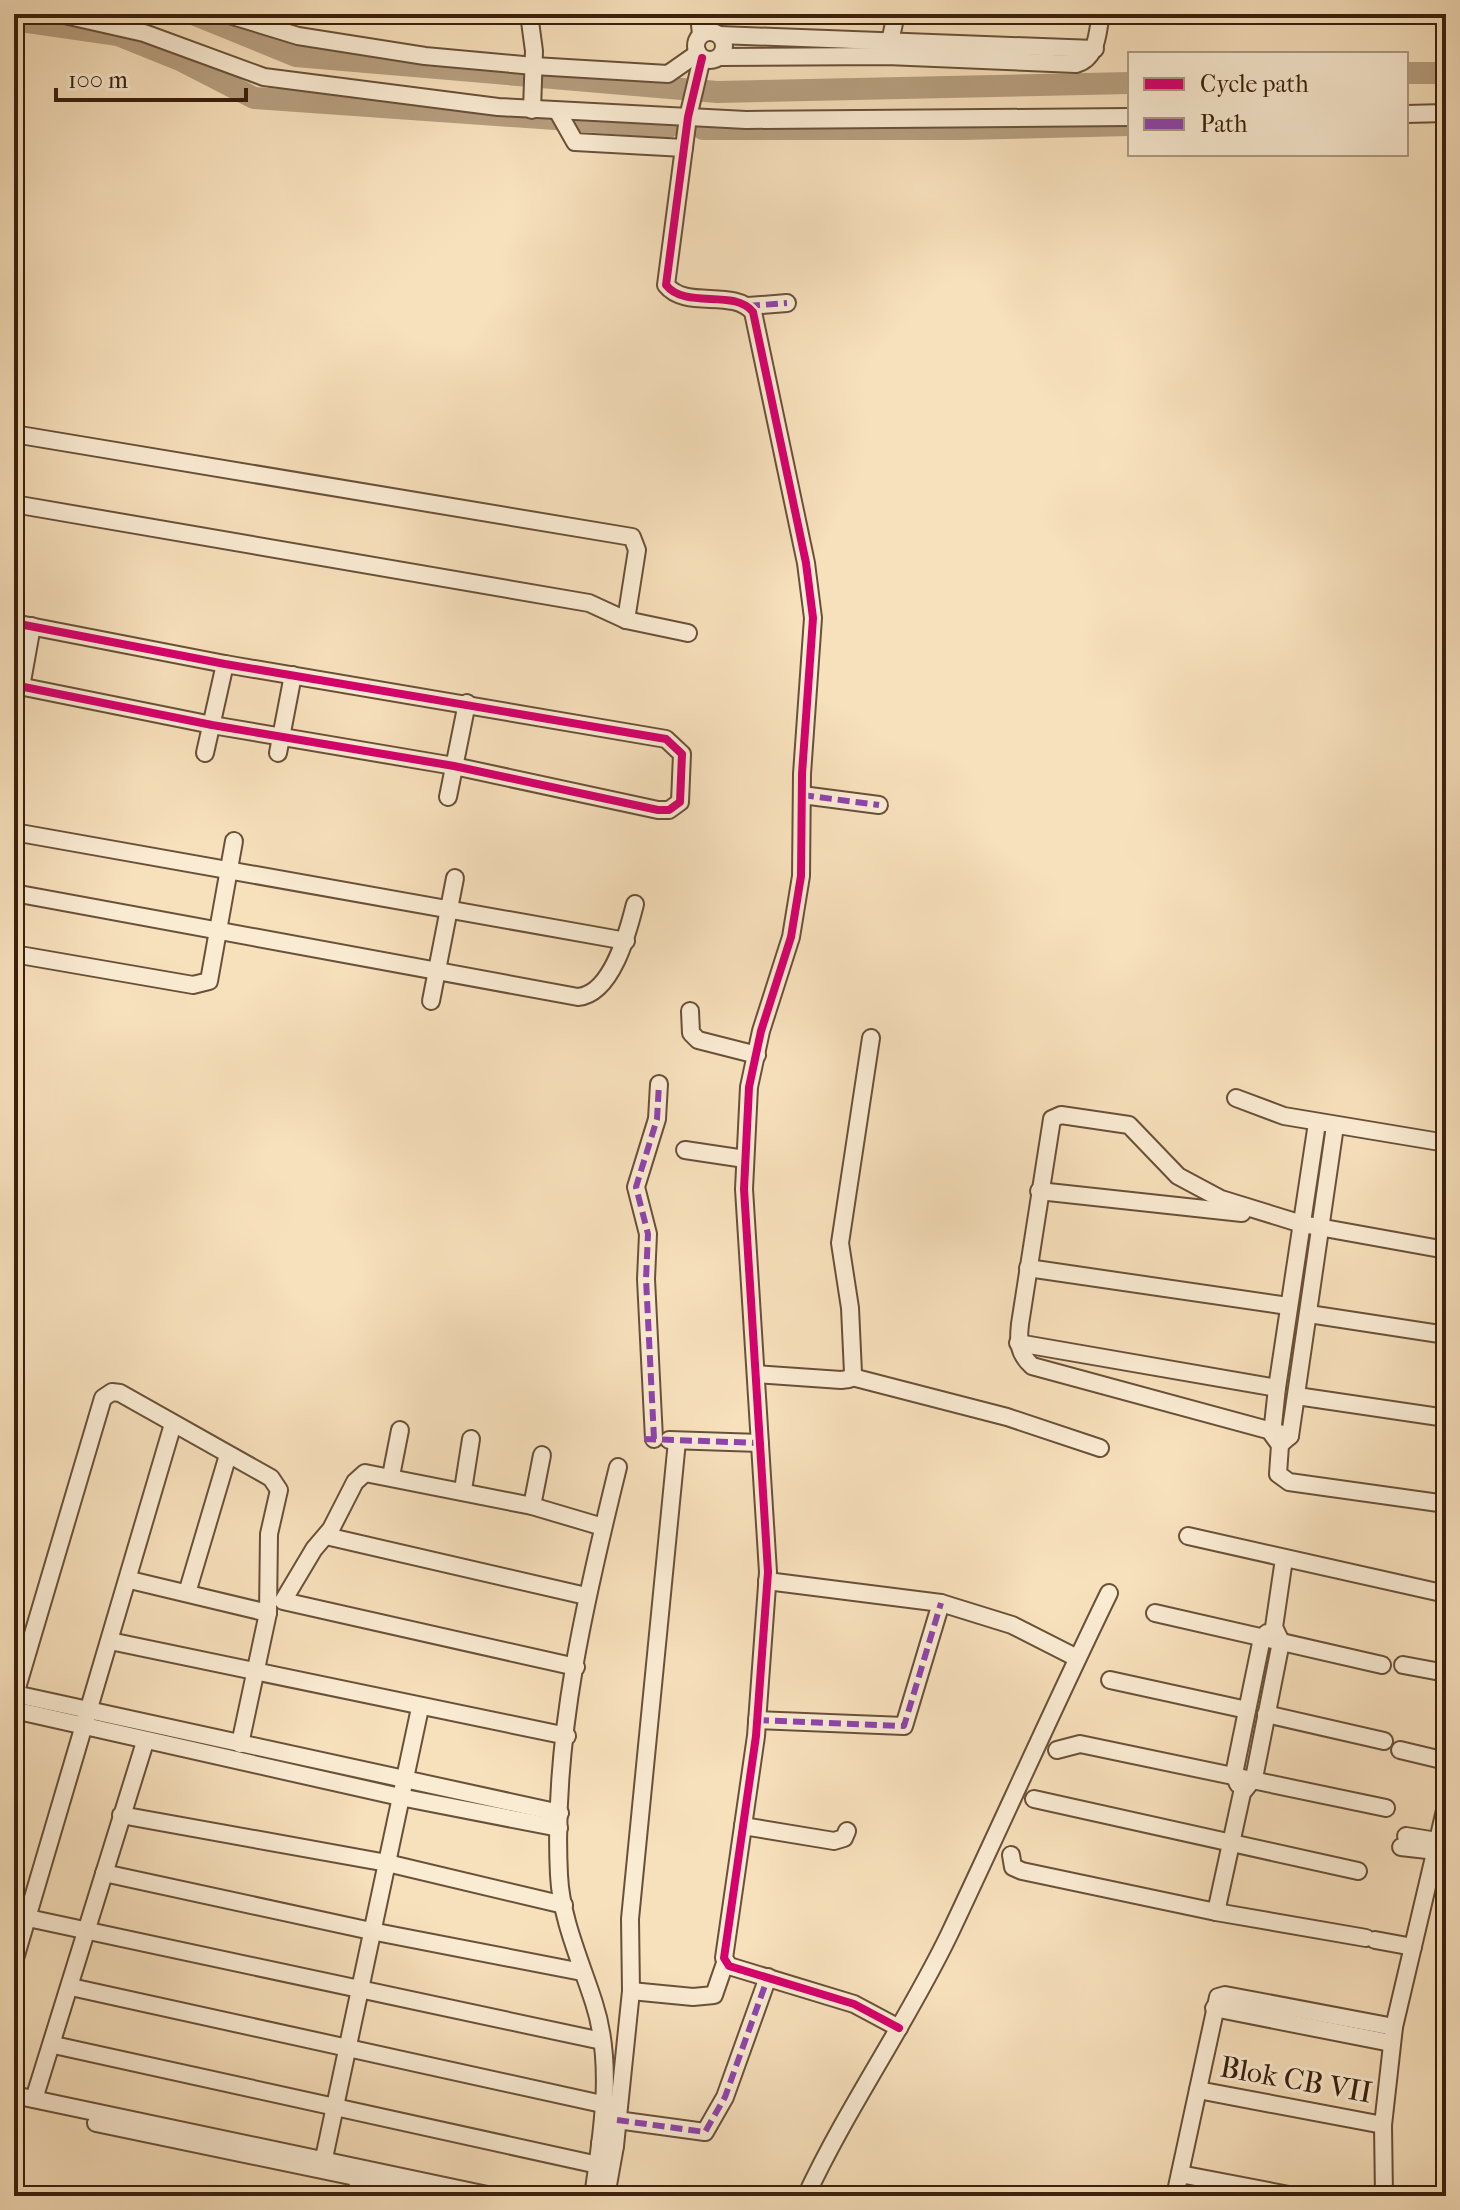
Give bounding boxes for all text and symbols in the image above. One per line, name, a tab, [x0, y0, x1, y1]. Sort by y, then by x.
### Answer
scale bar	[56, 52, 246, 102]
legend	[1128, 52, 1408, 156]
text: 100 m	[68, 66, 128, 94]
text: Cycle path	[1200, 70, 1309, 98]
text: Path	[1200, 110, 1248, 138]
street label: Blok CB VII	[1217, 2049, 1375, 2111]

